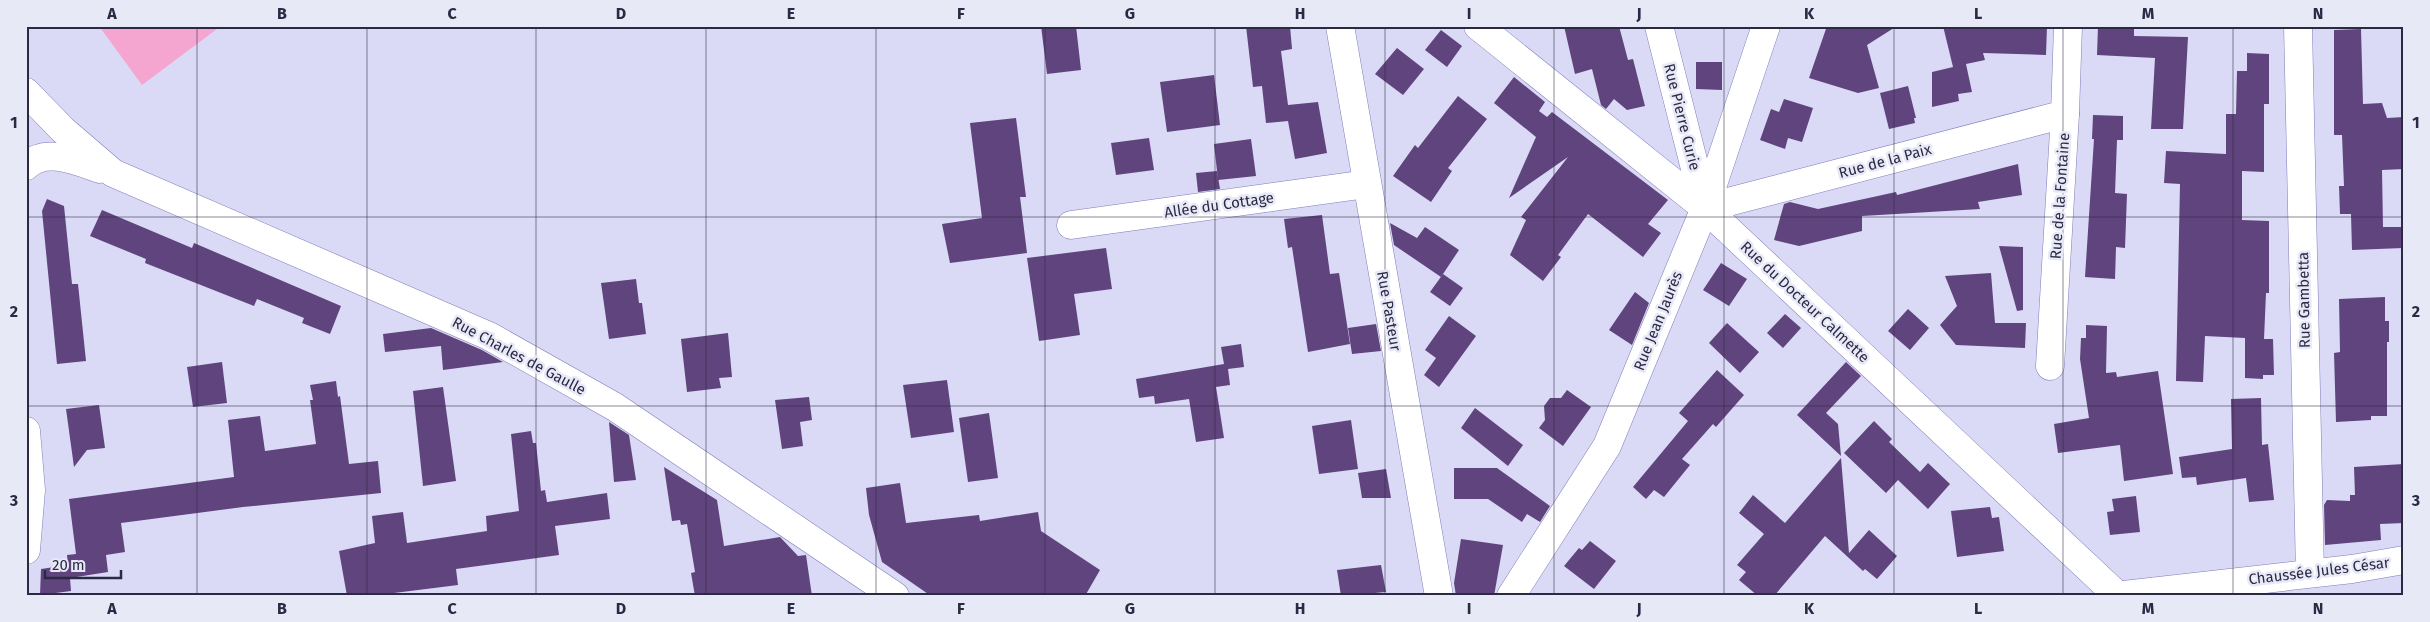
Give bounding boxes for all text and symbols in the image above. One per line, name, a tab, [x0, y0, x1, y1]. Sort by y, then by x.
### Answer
text: A	[106, 4, 117, 23]
text: B	[277, 4, 287, 23]
text: C	[447, 4, 457, 23]
text: D	[616, 4, 626, 23]
text: E	[787, 4, 795, 23]
text: F	[957, 4, 965, 23]
text: G	[1125, 4, 1135, 23]
text: H	[1295, 4, 1305, 23]
text: I	[1467, 4, 1471, 23]
text: J	[1635, 4, 1642, 23]
text: K	[1804, 4, 1815, 23]
text: L	[1974, 4, 1982, 23]
text: M	[2142, 4, 2155, 23]
text: N	[2313, 4, 2323, 23]
street label: Rue Pierre Curie	[1660, 62, 1704, 172]
text: 1	[10, 113, 18, 132]
text: 1	[2412, 113, 2420, 132]
street label: Rue de la Fontaine	[2047, 132, 2073, 260]
street label: Rue de la Paix	[1837, 140, 1934, 182]
street label: Allée du Cottage	[1163, 188, 1275, 222]
street label: Rue du Docteur Calmette	[1737, 238, 1873, 366]
street label: Rue Gambetta	[2294, 252, 2314, 348]
street label: Rue Jean Jaurès	[1630, 269, 1686, 373]
street label: Rue Pasteur	[1373, 270, 1405, 353]
text: 2	[10, 302, 18, 321]
text: 2	[2412, 302, 2420, 321]
street label: Rue Charles de Gaulle	[449, 313, 589, 399]
text: 3	[9, 491, 18, 510]
text: 3	[2411, 491, 2420, 510]
scale bar	[45, 547, 121, 579]
street label: Chaussée Jules César	[2247, 553, 2391, 589]
text: 20 m	[52, 556, 85, 574]
text: A	[106, 599, 117, 618]
text: B	[277, 599, 287, 618]
text: C	[447, 599, 457, 618]
text: D	[616, 599, 626, 618]
text: E	[787, 599, 795, 618]
text: F	[957, 599, 965, 618]
text: G	[1125, 599, 1135, 618]
text: H	[1295, 599, 1305, 618]
text: I	[1467, 599, 1471, 618]
text: J	[1635, 599, 1642, 618]
text: K	[1804, 599, 1815, 618]
text: L	[1974, 599, 1982, 618]
text: M	[2142, 599, 2155, 618]
text: N	[2313, 599, 2323, 618]

